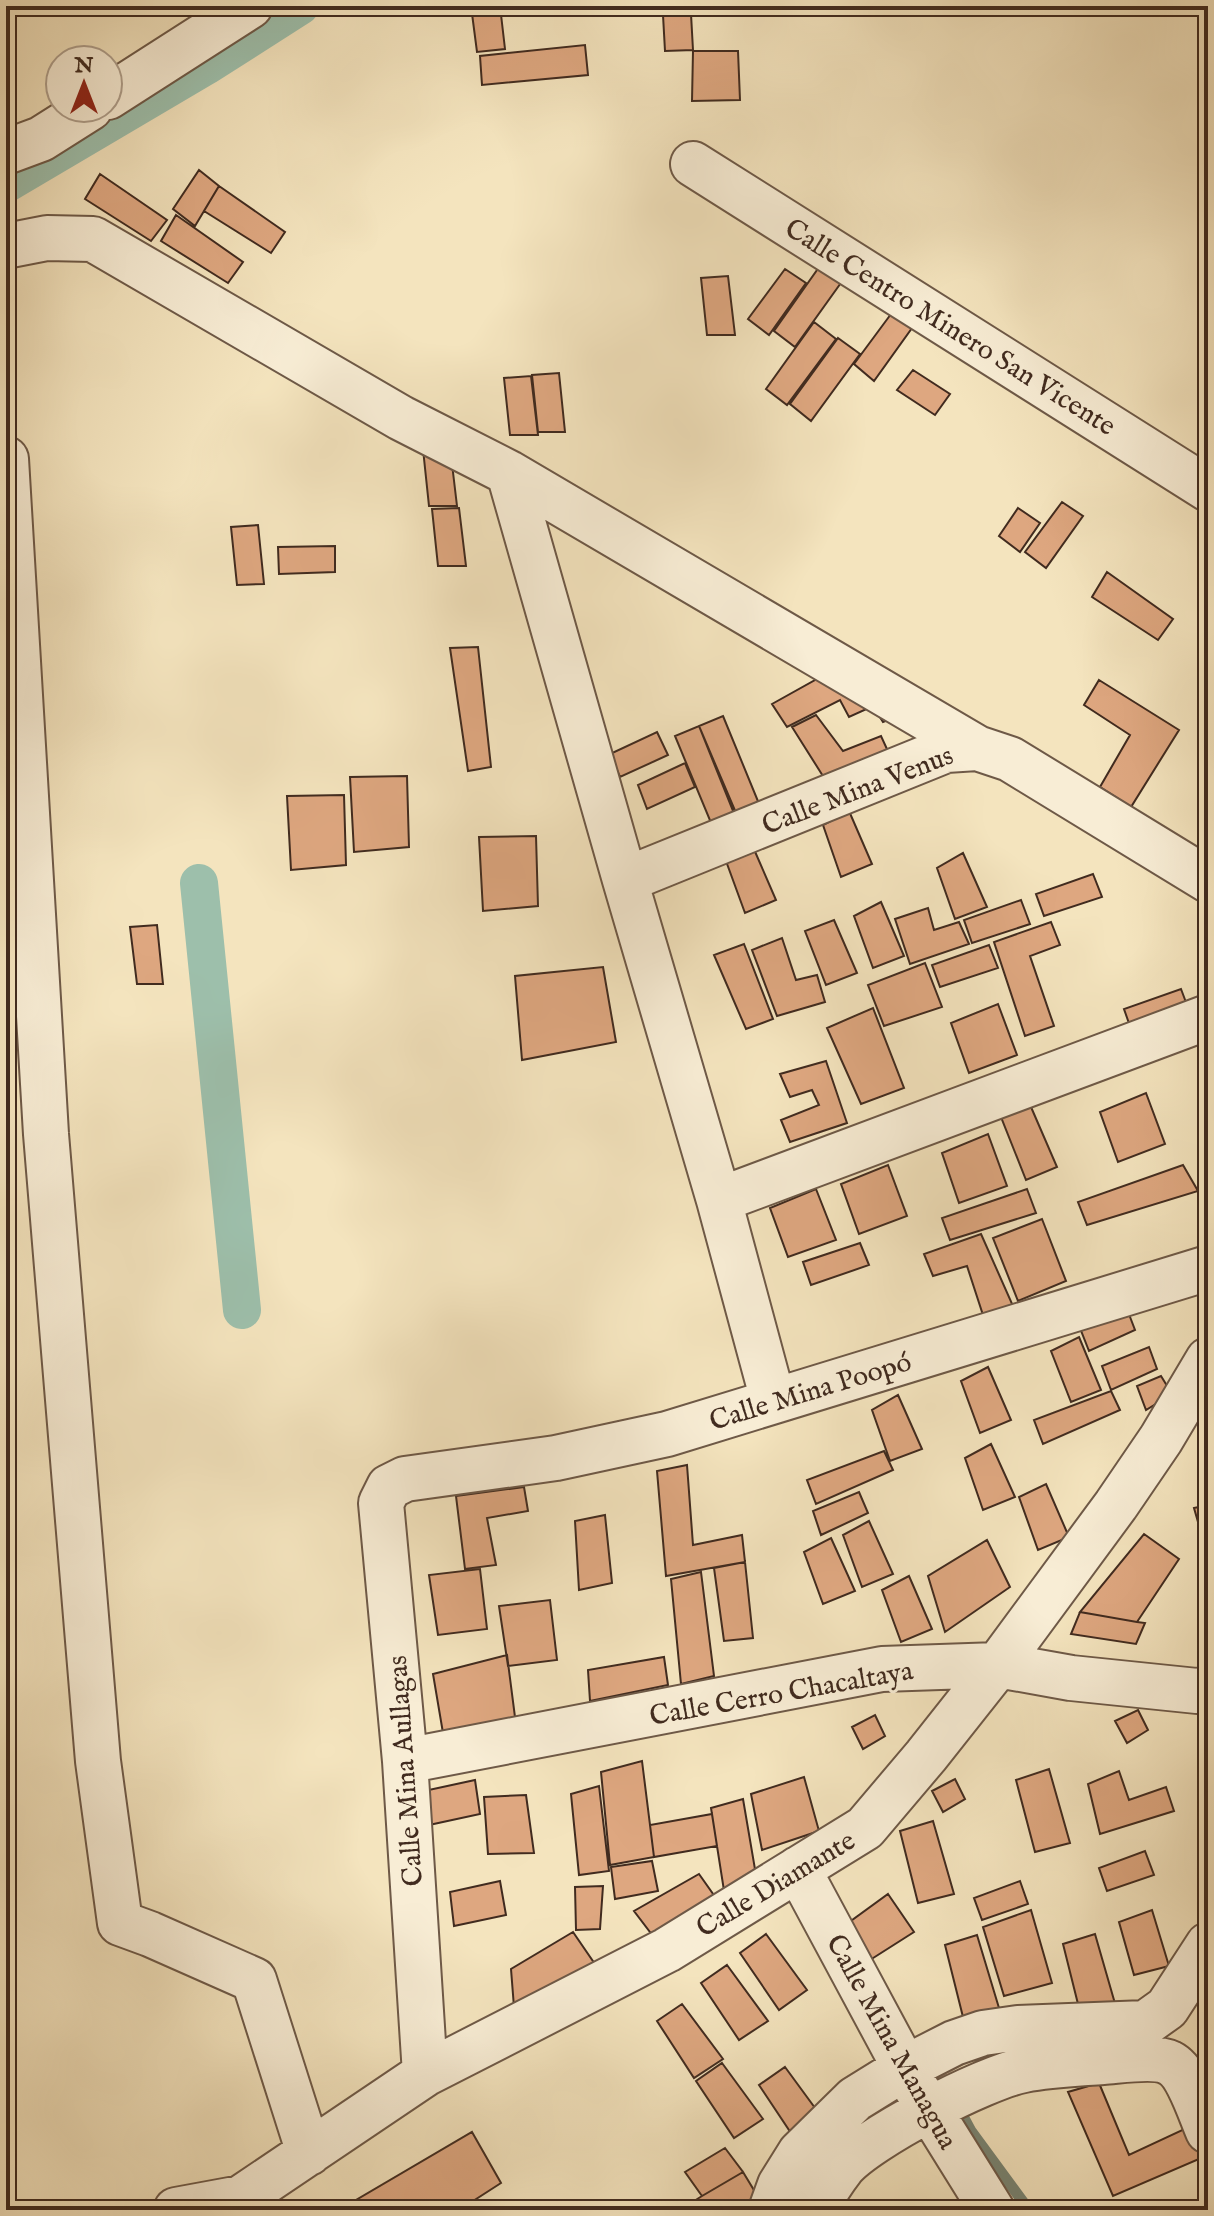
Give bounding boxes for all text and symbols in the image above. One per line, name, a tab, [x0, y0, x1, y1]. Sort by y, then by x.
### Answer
north arrow	[44, 44, 124, 124]
text: N	[73, 52, 94, 80]
street label: Calle Centro Minero San Vicente	[778, 212, 1122, 445]
street label: Calle Mina Venus	[757, 739, 958, 844]
street label: Calle Mina Poopó	[706, 1345, 916, 1440]
street label: Calle Mina Aullagas	[381, 1654, 432, 1887]
street label: Calle Cerro Chacaltaya	[647, 1654, 917, 1735]
street label: Calle Diamante	[690, 1824, 862, 1946]
street label: Calle Mina Managua	[817, 1929, 965, 2157]

